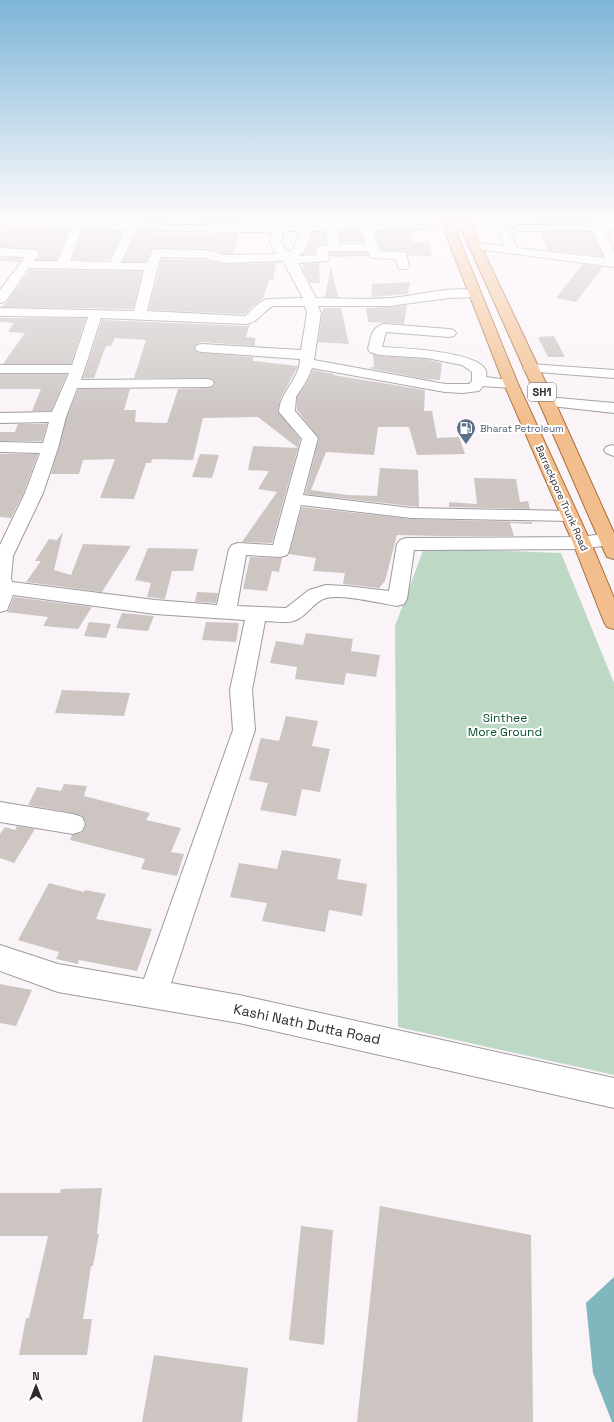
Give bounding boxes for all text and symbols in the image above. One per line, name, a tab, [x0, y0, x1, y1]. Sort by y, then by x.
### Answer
road number: SH1	[528, 383, 556, 401]
fuel station icon: Bharat Petroleum	[455, 417, 477, 445]
place label: Bharat Petroleum	[480, 422, 564, 435]
street label: Barrackpore Trunk Road	[533, 443, 591, 553]
park label: Sinthee More Ground	[468, 710, 542, 740]
street label: Kashi Nath Dutta Road	[232, 1000, 382, 1048]
north arrow	[16, 1366, 56, 1406]
text: N	[32, 1369, 40, 1383]

